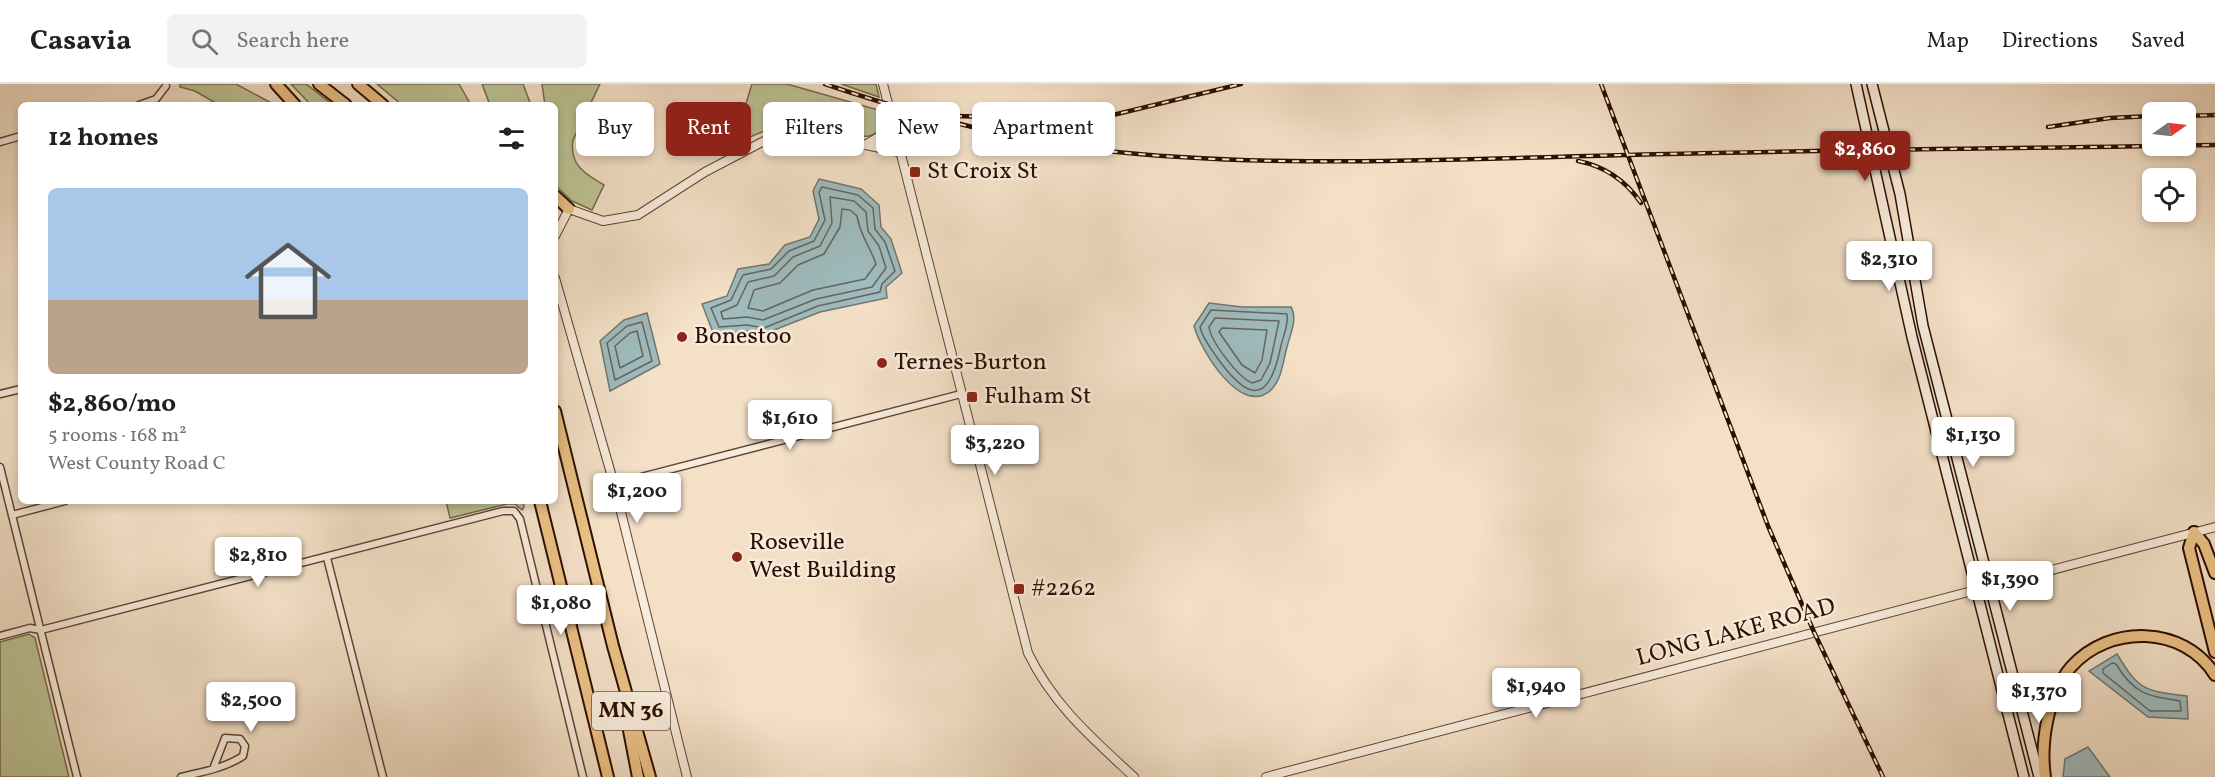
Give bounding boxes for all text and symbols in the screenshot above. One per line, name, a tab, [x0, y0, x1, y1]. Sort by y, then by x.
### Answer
search box	[167, 14, 587, 68]
text: Casavia	[30, 22, 131, 61]
icon: search	[188, 25, 221, 58]
text: Search here	[236, 26, 349, 57]
text: Map	[1927, 27, 1969, 56]
text: Directions	[2002, 27, 2098, 56]
text: Saved	[2131, 27, 2185, 56]
chip: Buy	[576, 102, 654, 156]
chip: Rent	[666, 102, 751, 156]
chip: Filters	[763, 102, 864, 156]
chip: New	[876, 102, 960, 156]
chip: Apartment	[972, 102, 1115, 156]
north arrow	[2142, 102, 2196, 156]
map controls	[2142, 102, 2196, 222]
text: 12 homes	[48, 120, 159, 156]
icon: filters	[495, 122, 528, 155]
pin: $2,860	[1816, 131, 1914, 182]
text: $2,860	[1834, 136, 1896, 164]
place label: St Croix St	[927, 155, 1038, 189]
marker: St Croix St	[908, 165, 922, 179]
button: locate	[2142, 168, 2196, 222]
icon: home	[234, 227, 342, 335]
pin: $2,310	[1840, 241, 1938, 292]
text: $2,310	[1860, 246, 1918, 274]
place label: Bonestoo	[694, 320, 791, 354]
marker: Bonestoo	[675, 330, 689, 344]
place label: Ternes-Burton	[894, 346, 1047, 380]
marker: Ternes-Burton	[875, 356, 889, 370]
place label: Fulham St	[984, 380, 1091, 414]
text: $2,860/mo	[48, 386, 176, 422]
marker: Fulham St	[965, 390, 979, 404]
pin: $1,610	[741, 400, 839, 451]
text: $1,610	[762, 405, 818, 433]
pin: $1,130	[1924, 417, 2022, 468]
text: 5 rooms · 168 m²	[48, 422, 187, 450]
text: $1,130	[1945, 422, 2001, 450]
pin: $3,220	[946, 425, 1044, 476]
text: $3,220	[965, 430, 1025, 458]
text: West County Road C	[48, 450, 226, 478]
pin: $1,200	[588, 473, 686, 524]
text: $1,200	[607, 478, 667, 506]
place label: Roseville West Building	[749, 526, 896, 588]
pin: $2,810	[209, 537, 307, 588]
text: $2,810	[229, 542, 287, 570]
marker: Roseville West Building	[730, 550, 744, 564]
pin: $1,390	[1961, 561, 2059, 612]
text: $1,390	[1981, 566, 2039, 594]
place label: #2262	[1031, 572, 1096, 606]
marker: #2262	[1012, 582, 1026, 596]
pin: $1,080	[512, 585, 610, 636]
text: $1,080	[531, 590, 591, 618]
street label: LONG LAKE ROAD	[1633, 590, 1839, 676]
pin: $1,940	[1487, 668, 1585, 719]
text: $1,940	[1506, 673, 1566, 701]
pin: $1,370	[1990, 673, 2088, 724]
text: $1,370	[2011, 678, 2067, 706]
pin: $2,500	[202, 682, 300, 733]
text: $2,500	[220, 687, 282, 715]
road number: MN 36	[592, 692, 670, 730]

